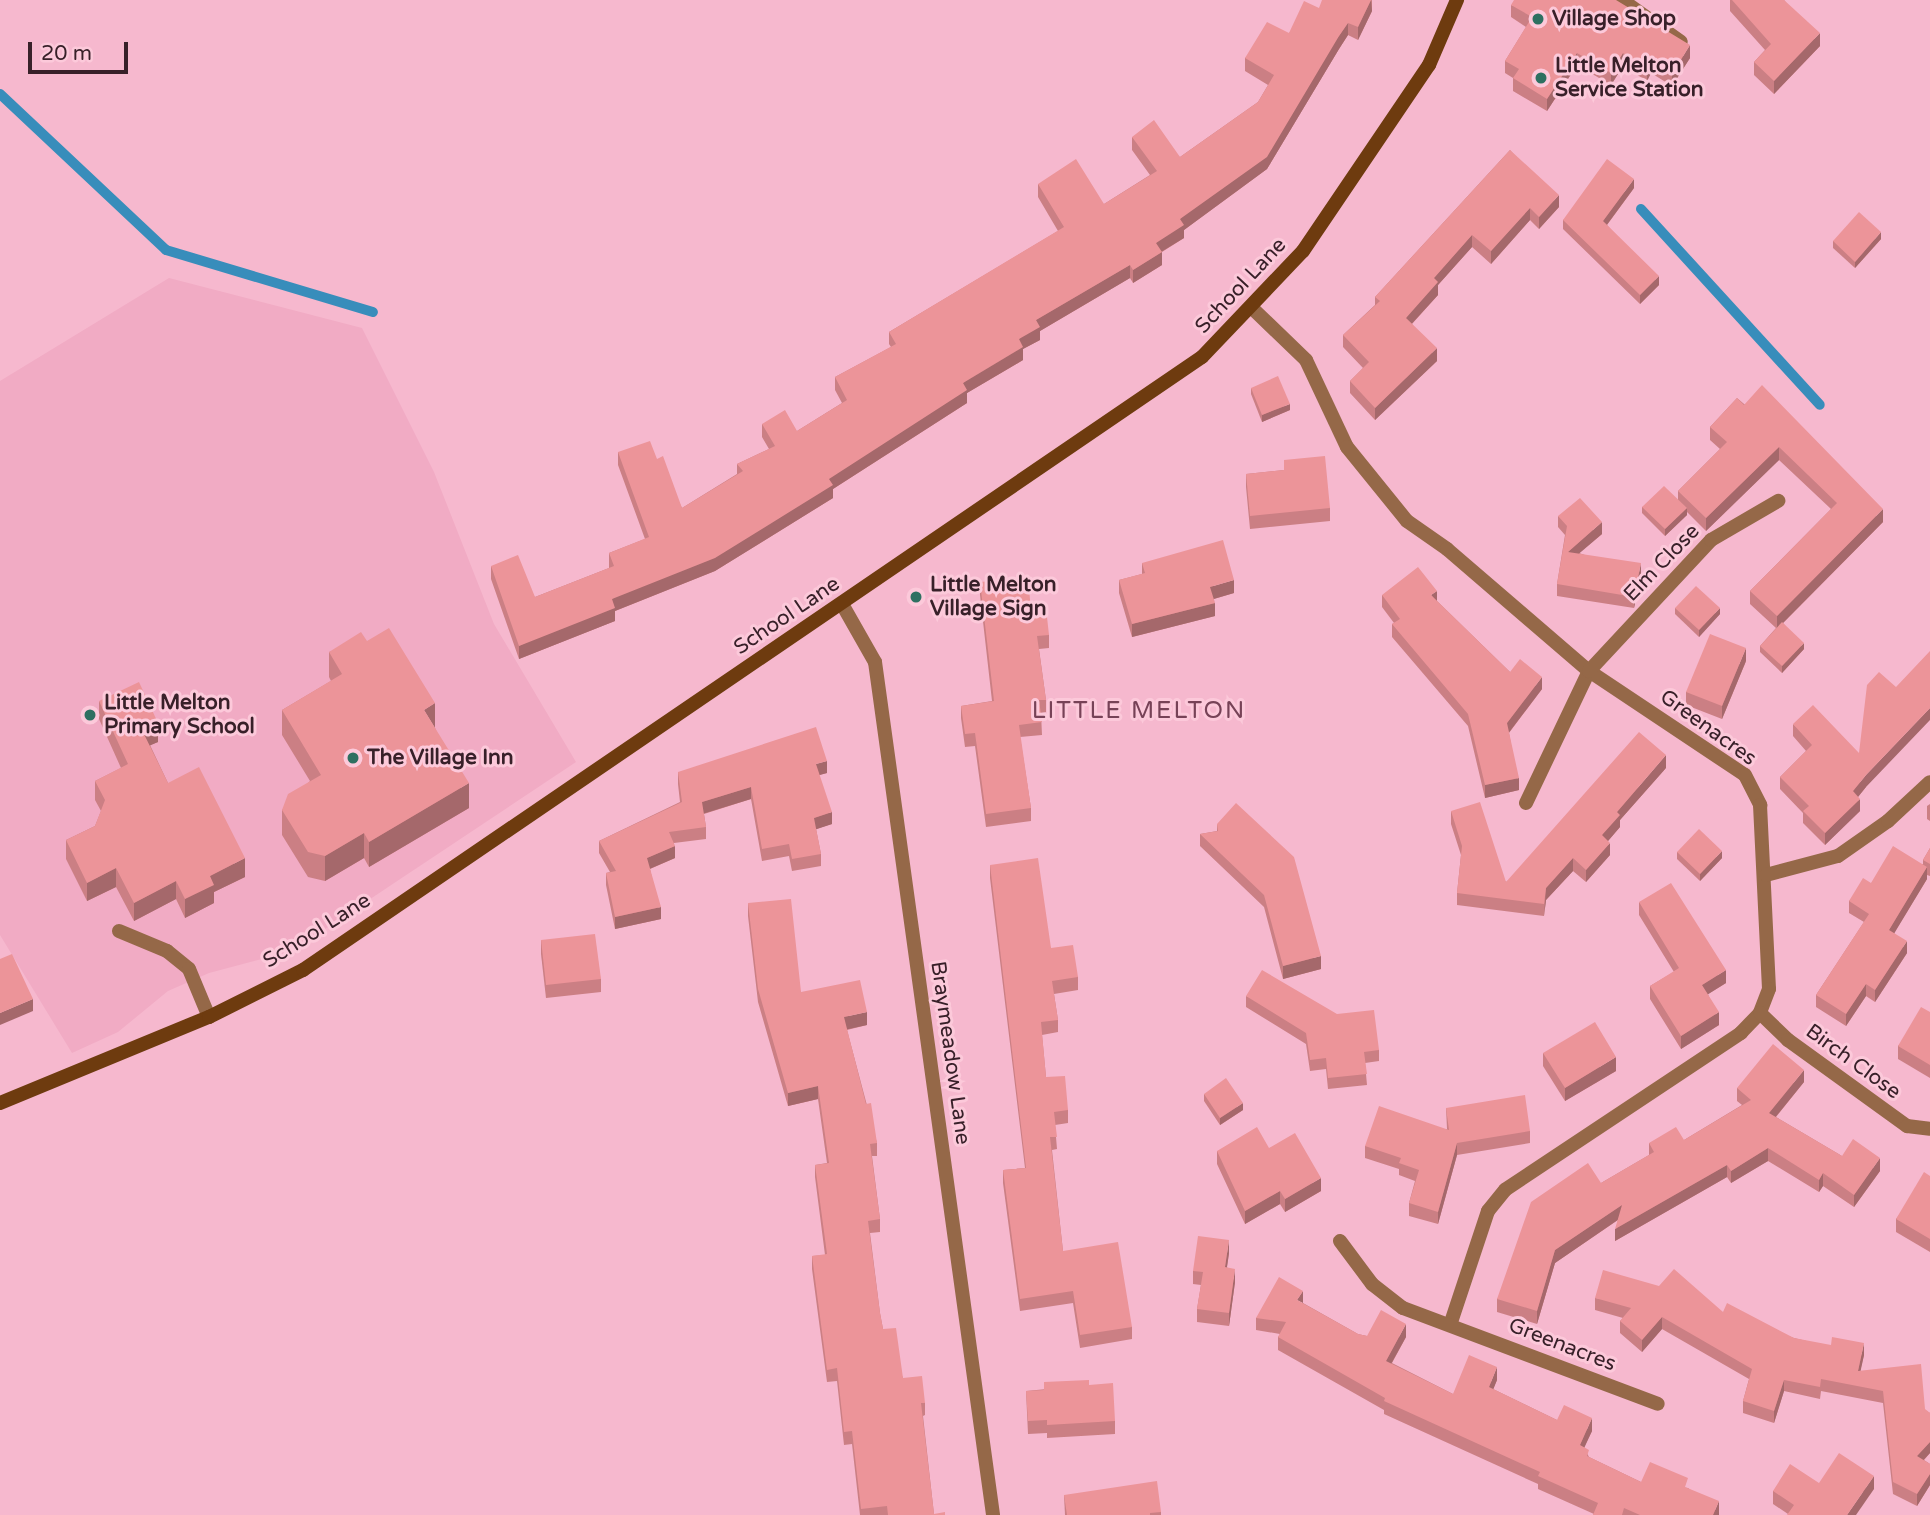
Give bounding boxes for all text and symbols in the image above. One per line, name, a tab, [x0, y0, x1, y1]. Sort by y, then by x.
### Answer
place label: Village Shop	[1552, 6, 1676, 32]
marker: Village Shop	[1530, 11, 1546, 27]
scale bar	[32, 28, 131, 72]
text: 20 m	[41, 41, 92, 66]
place label: Little Melton Service Station	[1555, 53, 1704, 103]
marker: Little Melton Service Station	[1533, 70, 1549, 86]
street label: School Lane	[1190, 233, 1292, 339]
street label: Elm Close	[1619, 519, 1705, 607]
street label: School Lane	[730, 572, 844, 660]
place label: Little Melton Village Sign	[930, 572, 1056, 622]
marker: Little Melton Village Sign	[908, 589, 924, 605]
street label: Greenacres	[1655, 685, 1761, 771]
place label: Little Melton Primary School	[104, 690, 255, 740]
district label: LITTLE MELTON	[1033, 697, 1245, 725]
marker: Little Melton Primary School	[82, 707, 98, 723]
place label: The Village Inn	[367, 745, 514, 771]
marker: The Village Inn	[345, 750, 361, 766]
street label: School Lane	[259, 888, 375, 974]
street label: Braymeadow Lane	[925, 960, 975, 1146]
street label: Birch Close	[1801, 1019, 1905, 1105]
street label: Greenacres	[1505, 1313, 1619, 1377]

